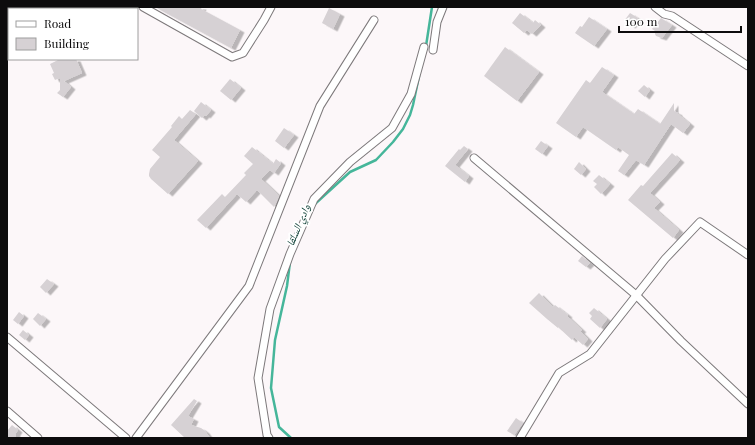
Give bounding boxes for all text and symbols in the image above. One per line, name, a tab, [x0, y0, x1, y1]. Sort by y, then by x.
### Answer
legend	[8, 8, 138, 60]
scale bar	[619, 8, 741, 34]
text: 100 m	[625, 13, 658, 29]
text: Road	[44, 15, 71, 31]
text: Building	[44, 35, 90, 51]
water label: وادي السلقا	[282, 202, 315, 249]

